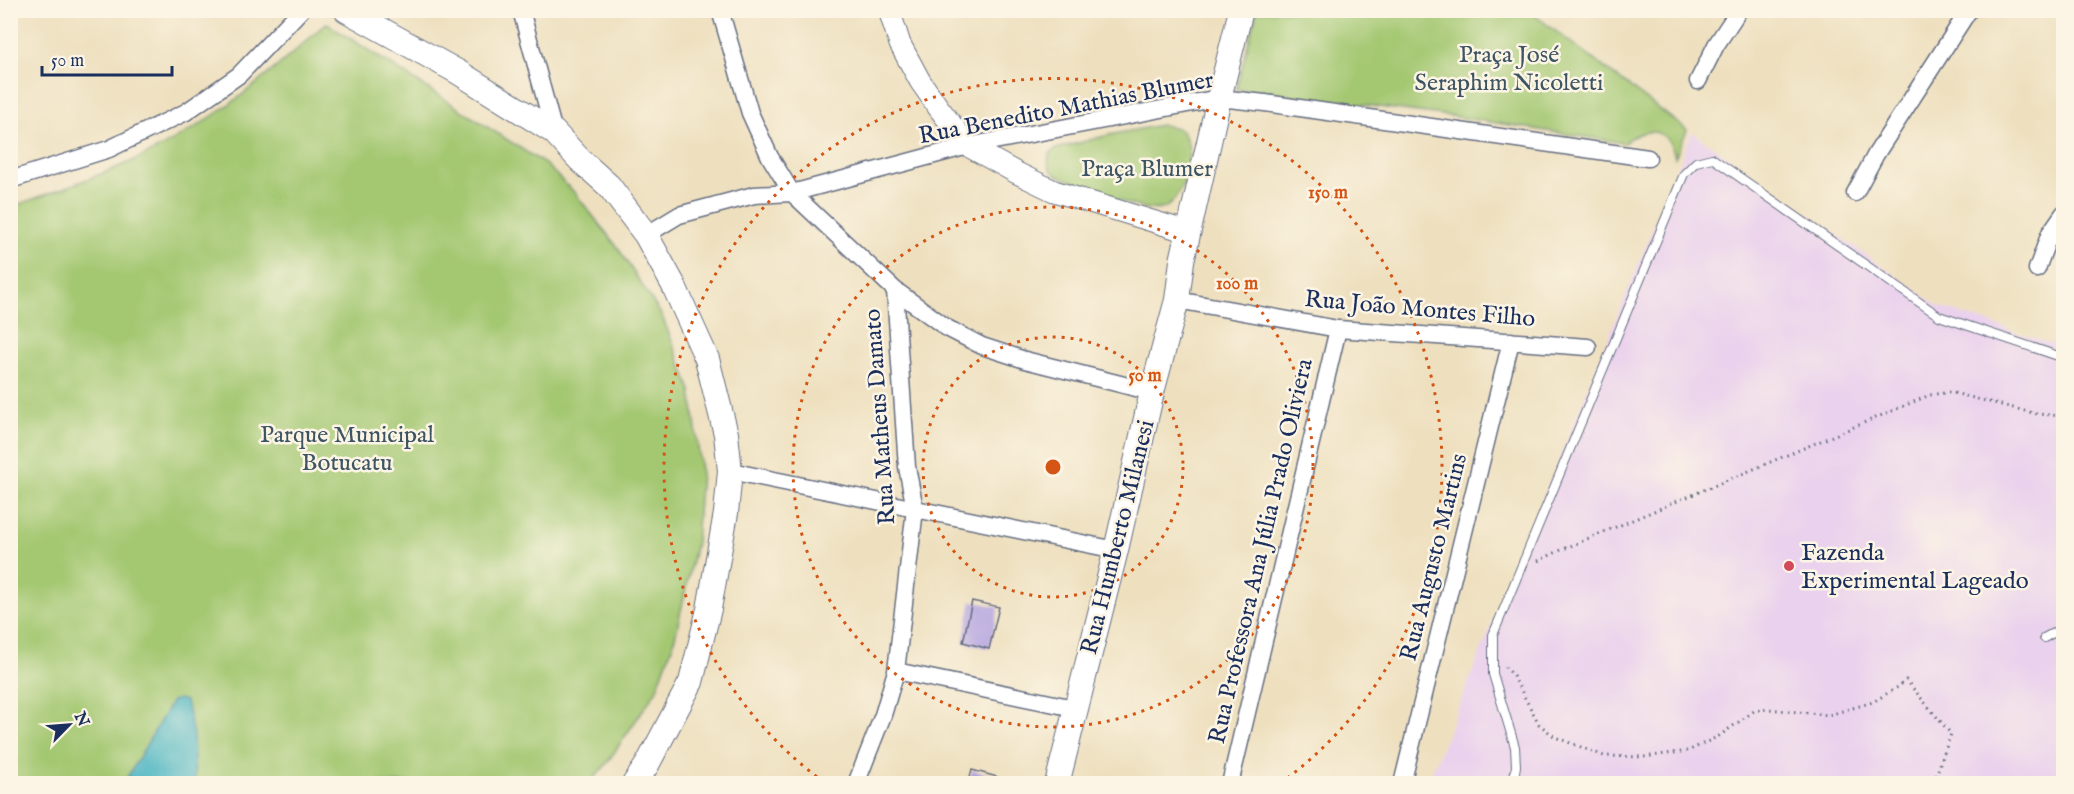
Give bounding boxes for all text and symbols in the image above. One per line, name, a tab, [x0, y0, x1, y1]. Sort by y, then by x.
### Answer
scale bar	[42, 39, 172, 77]
park label: Praça José Seraphim Nicoletti	[1415, 40, 1603, 99]
text: 50 m	[51, 50, 84, 73]
street label: Rua Benedito Mathias Blumer	[916, 65, 1217, 152]
park label: Praça Blumer	[1081, 154, 1213, 185]
text: 150 m	[1308, 182, 1348, 205]
text: 100 m	[1216, 273, 1258, 296]
street label: Rua João Montes Filho	[1303, 284, 1537, 335]
street label: Rua Matheus Damato	[857, 308, 904, 526]
street label: Rua Professora Ana Júlia Prado Oliviera	[1202, 355, 1321, 747]
text: 50 m	[1128, 365, 1162, 388]
street label: Rua Humberto Milanesi	[1074, 417, 1163, 658]
park label: Parque Municipal Botucatu	[260, 420, 434, 479]
street label: Rua Augusto Martins	[1394, 450, 1475, 664]
centre of rings	[1043, 457, 1063, 477]
place label: Fazenda Experimental Lageado	[1801, 538, 2029, 597]
marker: Fazenda Experimental Lageado	[1782, 559, 1796, 573]
north arrow	[39, 695, 99, 755]
text: N	[68, 708, 93, 730]

